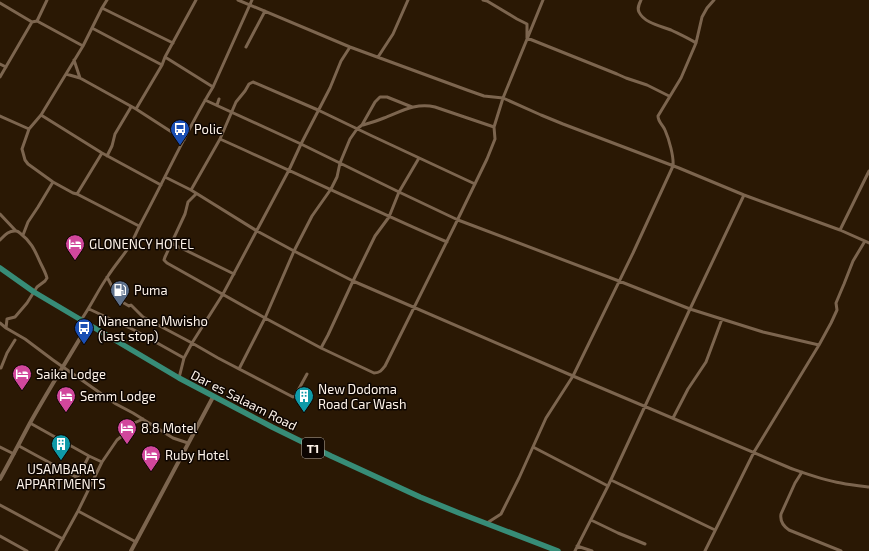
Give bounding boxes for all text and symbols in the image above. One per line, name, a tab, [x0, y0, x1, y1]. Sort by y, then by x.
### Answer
bus stop icon: Polic	[169, 118, 191, 146]
place label: Polic	[194, 121, 222, 137]
hotel icon: GLONENCY HOTEL	[64, 233, 86, 261]
place label: GLONENCY HOTEL	[89, 236, 194, 252]
fuel station icon: Puma	[109, 279, 131, 307]
place label: Puma	[134, 282, 168, 298]
place label: Nanenane Mwisho (last stop)	[98, 313, 208, 344]
bus stop icon: Nanenane Mwisho (last stop)	[73, 317, 95, 345]
hotel icon: Saika Lodge	[11, 363, 33, 391]
place label: Saika Lodge	[36, 366, 106, 382]
street label: Dar es Salaam Road	[188, 366, 300, 434]
place label: New Dodoma Road Car Wash	[318, 381, 407, 412]
hotel icon: Semm Lodge	[55, 385, 77, 413]
building icon: New Dodoma Road Car Wash	[293, 385, 315, 413]
place label: Semm Lodge	[80, 388, 156, 404]
hotel icon: 8.8 Motel	[116, 417, 138, 445]
place label: 8.8 Motel	[141, 420, 197, 436]
building icon: USAMBARA APPARTMENTS	[50, 433, 72, 461]
road number: T1	[302, 438, 324, 458]
hotel icon: Ruby Hotel	[140, 444, 162, 472]
place label: Ruby Hotel	[165, 447, 229, 463]
place label: USAMBARA APPARTMENTS	[16, 461, 106, 492]

